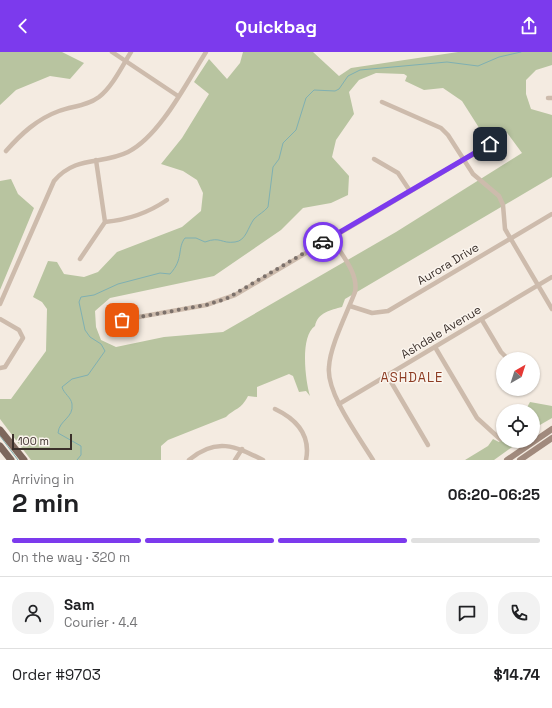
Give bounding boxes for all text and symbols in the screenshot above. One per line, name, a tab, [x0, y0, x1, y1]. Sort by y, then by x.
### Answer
icon: back	[12, 15, 34, 37]
text: Quickbag	[235, 15, 317, 38]
icon: share	[518, 15, 540, 37]
pin	[473, 127, 507, 161]
icon: home	[479, 133, 501, 155]
courier	[303, 222, 343, 262]
icon: car	[312, 231, 334, 253]
street label: Aurora Drive	[414, 239, 482, 289]
street label: Ashdale Avenue	[398, 302, 484, 362]
pin	[105, 303, 139, 337]
icon: bag	[111, 309, 133, 331]
north arrow	[496, 352, 540, 396]
map controls	[496, 352, 540, 448]
district label: ASHDALE	[381, 369, 443, 386]
button: locate	[496, 404, 540, 448]
scale bar	[12, 432, 72, 451]
text: 100 m	[18, 434, 49, 448]
text: Arriving in	[12, 471, 74, 488]
text: 06:20–06:25	[448, 485, 540, 504]
text: 2 min	[12, 486, 79, 520]
text: On the way · 320 m	[12, 549, 130, 566]
button: person	[12, 592, 54, 634]
button: chat	[446, 592, 488, 634]
button: phone	[498, 592, 540, 634]
text: Sam	[64, 595, 95, 614]
text: Courier · 4.4	[64, 614, 138, 631]
text: Order #9703	[12, 665, 101, 684]
text: $14.74	[493, 665, 540, 684]

